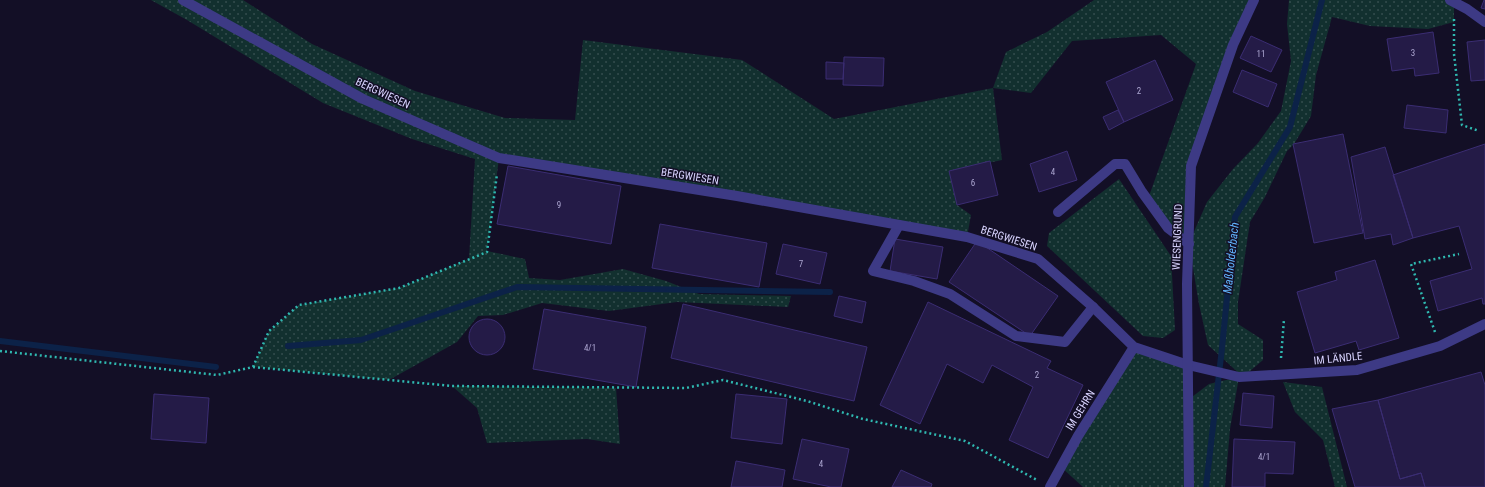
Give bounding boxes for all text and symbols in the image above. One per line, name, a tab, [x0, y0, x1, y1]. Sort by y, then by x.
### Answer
house number: 3	[1411, 48, 1415, 58]
house number: 11	[1257, 49, 1265, 59]
street label: BERGWIESEN	[354, 75, 412, 112]
house number: 2	[1137, 86, 1142, 96]
street label: BERGWIESEN	[660, 166, 720, 187]
house number: 4	[1051, 167, 1056, 177]
house number: 6	[971, 178, 975, 188]
house number: 9	[557, 200, 561, 210]
street label: WIESENGRUND	[1170, 204, 1185, 270]
water label: Maßholderbach	[1220, 221, 1242, 294]
street label: BERGWIESEN	[979, 223, 1039, 254]
house number: 7	[799, 259, 804, 269]
house number: 4/1	[584, 343, 596, 353]
street label: IM LÄNDLE	[1313, 349, 1364, 368]
house number: 2	[1035, 370, 1040, 380]
street label: IM GEHRN	[1063, 388, 1098, 433]
house number: 4/1	[1258, 452, 1270, 462]
house number: 4	[819, 459, 824, 469]

